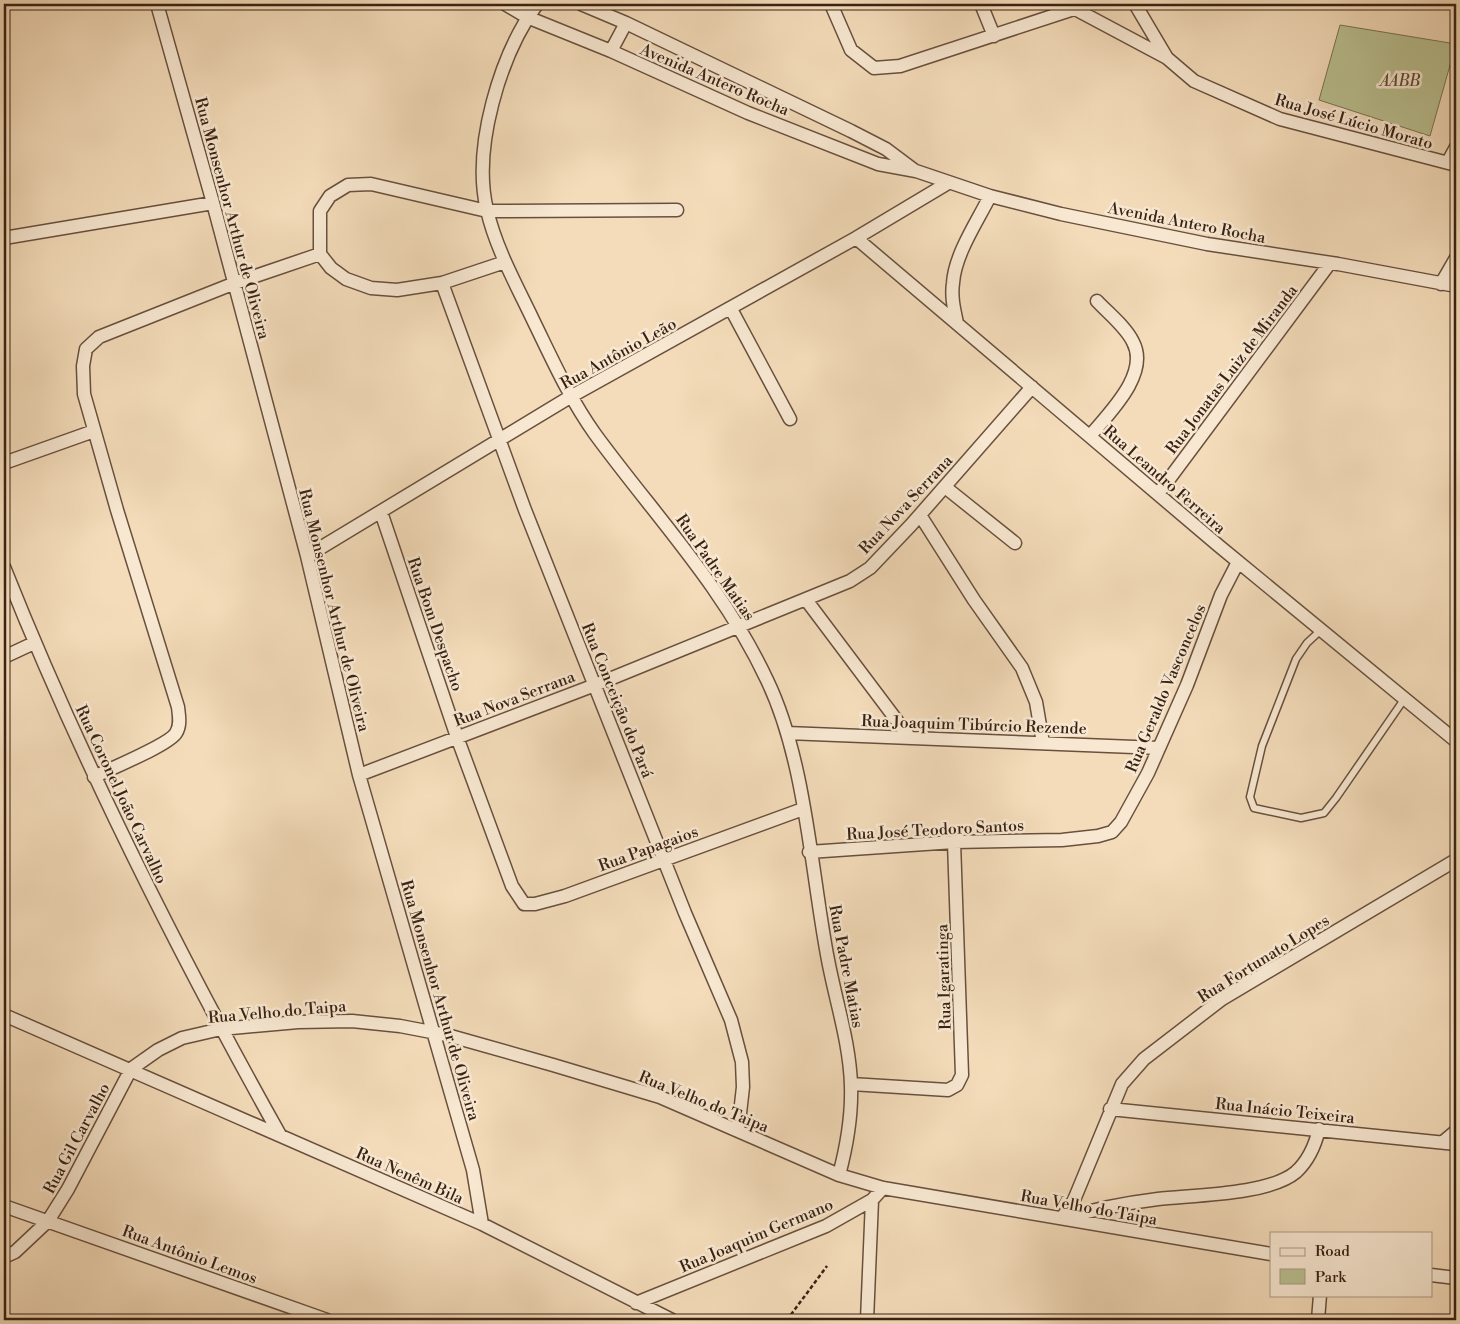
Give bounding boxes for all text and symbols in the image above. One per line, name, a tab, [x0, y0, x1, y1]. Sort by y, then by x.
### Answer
street label: Avenida Antero Rocha	[636, 39, 793, 121]
park label: AABB	[1378, 71, 1420, 91]
street label: Rua José Lúcio Morato	[1272, 90, 1435, 154]
street label: Rua Monsenhor Arthur de Oliveira	[190, 95, 274, 342]
street label: Avenida Antero Rocha	[1105, 198, 1268, 248]
street label: Rua Jonatas Luiz de Miranda	[1162, 280, 1303, 458]
street label: Rua Antônio Leão	[557, 314, 680, 394]
street label: Rua Leandro Ferreira	[1099, 421, 1230, 539]
street label: Rua Nova Serrana	[855, 450, 957, 558]
street label: Rua Monsenhor Arthur de Oliveira	[294, 487, 374, 735]
street label: Rua Padre Matias	[671, 511, 759, 625]
street label: Rua Bom Despacho	[403, 555, 467, 694]
street label: Rua Geraldo Vasconcelos	[1121, 601, 1211, 776]
street label: Rua Conceição do Pará	[577, 620, 658, 782]
street label: Rua Nova Serrana	[451, 666, 579, 731]
street label: Rua Coronel João Carvalho	[71, 702, 171, 887]
street label: Rua Joaquim Tibúrcio Rezende	[861, 711, 1087, 739]
street label: Rua José Teodoro Santos	[846, 815, 1024, 845]
street label: Rua Papagaios	[596, 822, 701, 876]
street label: Rua Monsenhor Arthur de Oliveira	[396, 878, 484, 1124]
street label: Rua Padre Matias	[824, 903, 868, 1030]
street label: Rua Fortunato Lopes	[1194, 910, 1333, 1007]
street label: Rua Igaratinga	[932, 923, 956, 1030]
street label: Rua Velho do Taipa	[207, 996, 348, 1028]
street label: Rua Velho do Taipa	[636, 1067, 773, 1138]
street label: Rua Gil Carvalho	[39, 1080, 114, 1197]
street label: Rua Inácio Teixeira	[1214, 1094, 1357, 1128]
street label: Rua Nenêm Bila	[353, 1143, 467, 1209]
street label: Rua Velho do Taipa	[1019, 1186, 1160, 1230]
street label: Rua Joaquim Germano	[677, 1195, 836, 1277]
street label: Rua Antônio Lemos	[119, 1221, 260, 1289]
legend	[1270, 1232, 1432, 1296]
text: Road	[1315, 1242, 1350, 1261]
text: Park	[1315, 1268, 1347, 1287]

